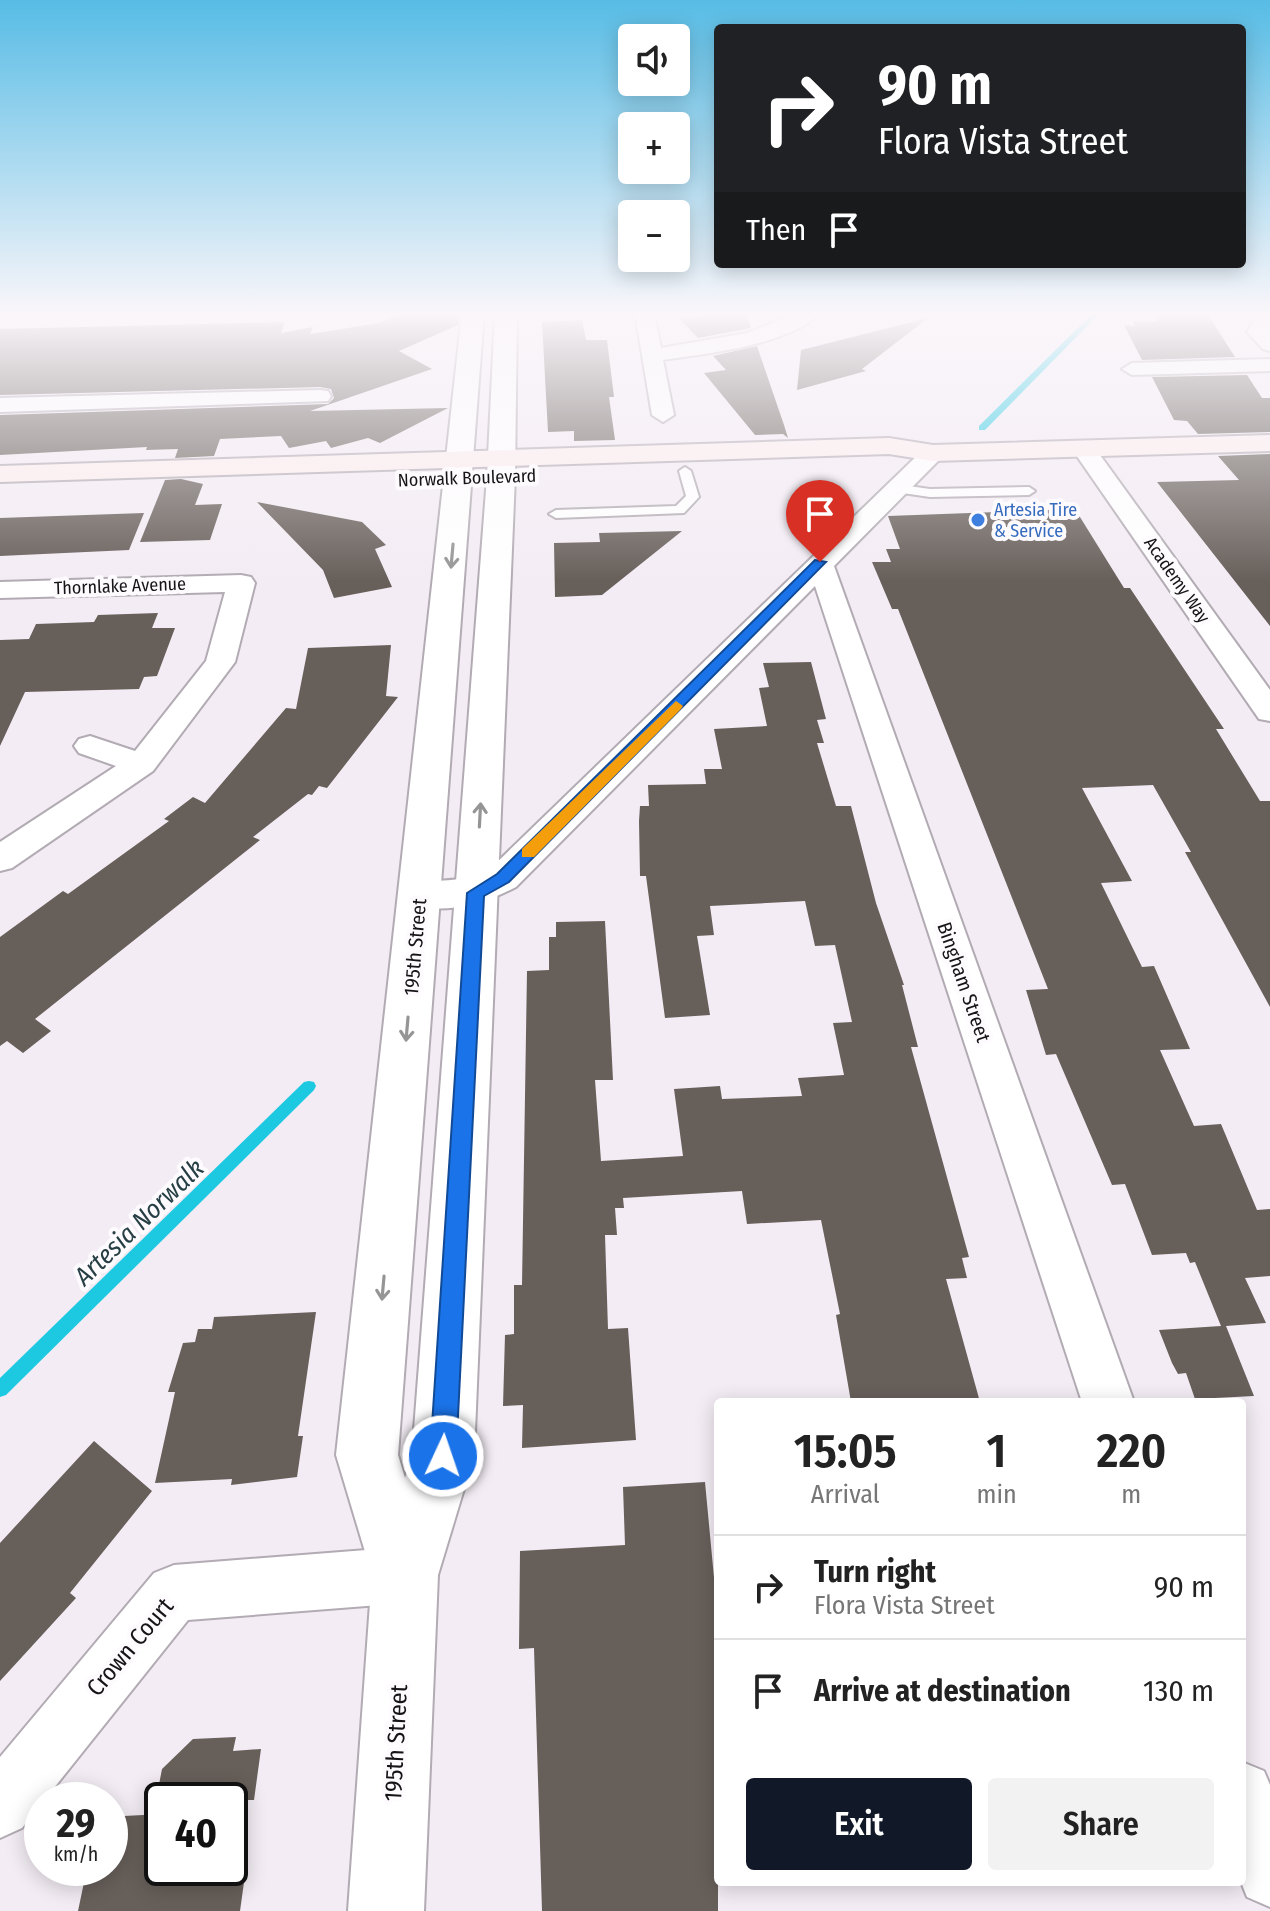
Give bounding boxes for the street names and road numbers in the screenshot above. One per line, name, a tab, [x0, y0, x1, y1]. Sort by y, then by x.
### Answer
street label: Norwalk Boulevard	[397, 465, 537, 491]
street label: Academy Way	[1139, 533, 1215, 627]
street label: Thornlake Avenue	[54, 573, 186, 599]
street label: 195th Street	[399, 897, 431, 997]
street label: Bingham Street	[932, 919, 996, 1046]
street label: Crown Court	[81, 1592, 179, 1702]
street label: 195th Street	[379, 1684, 413, 1802]

